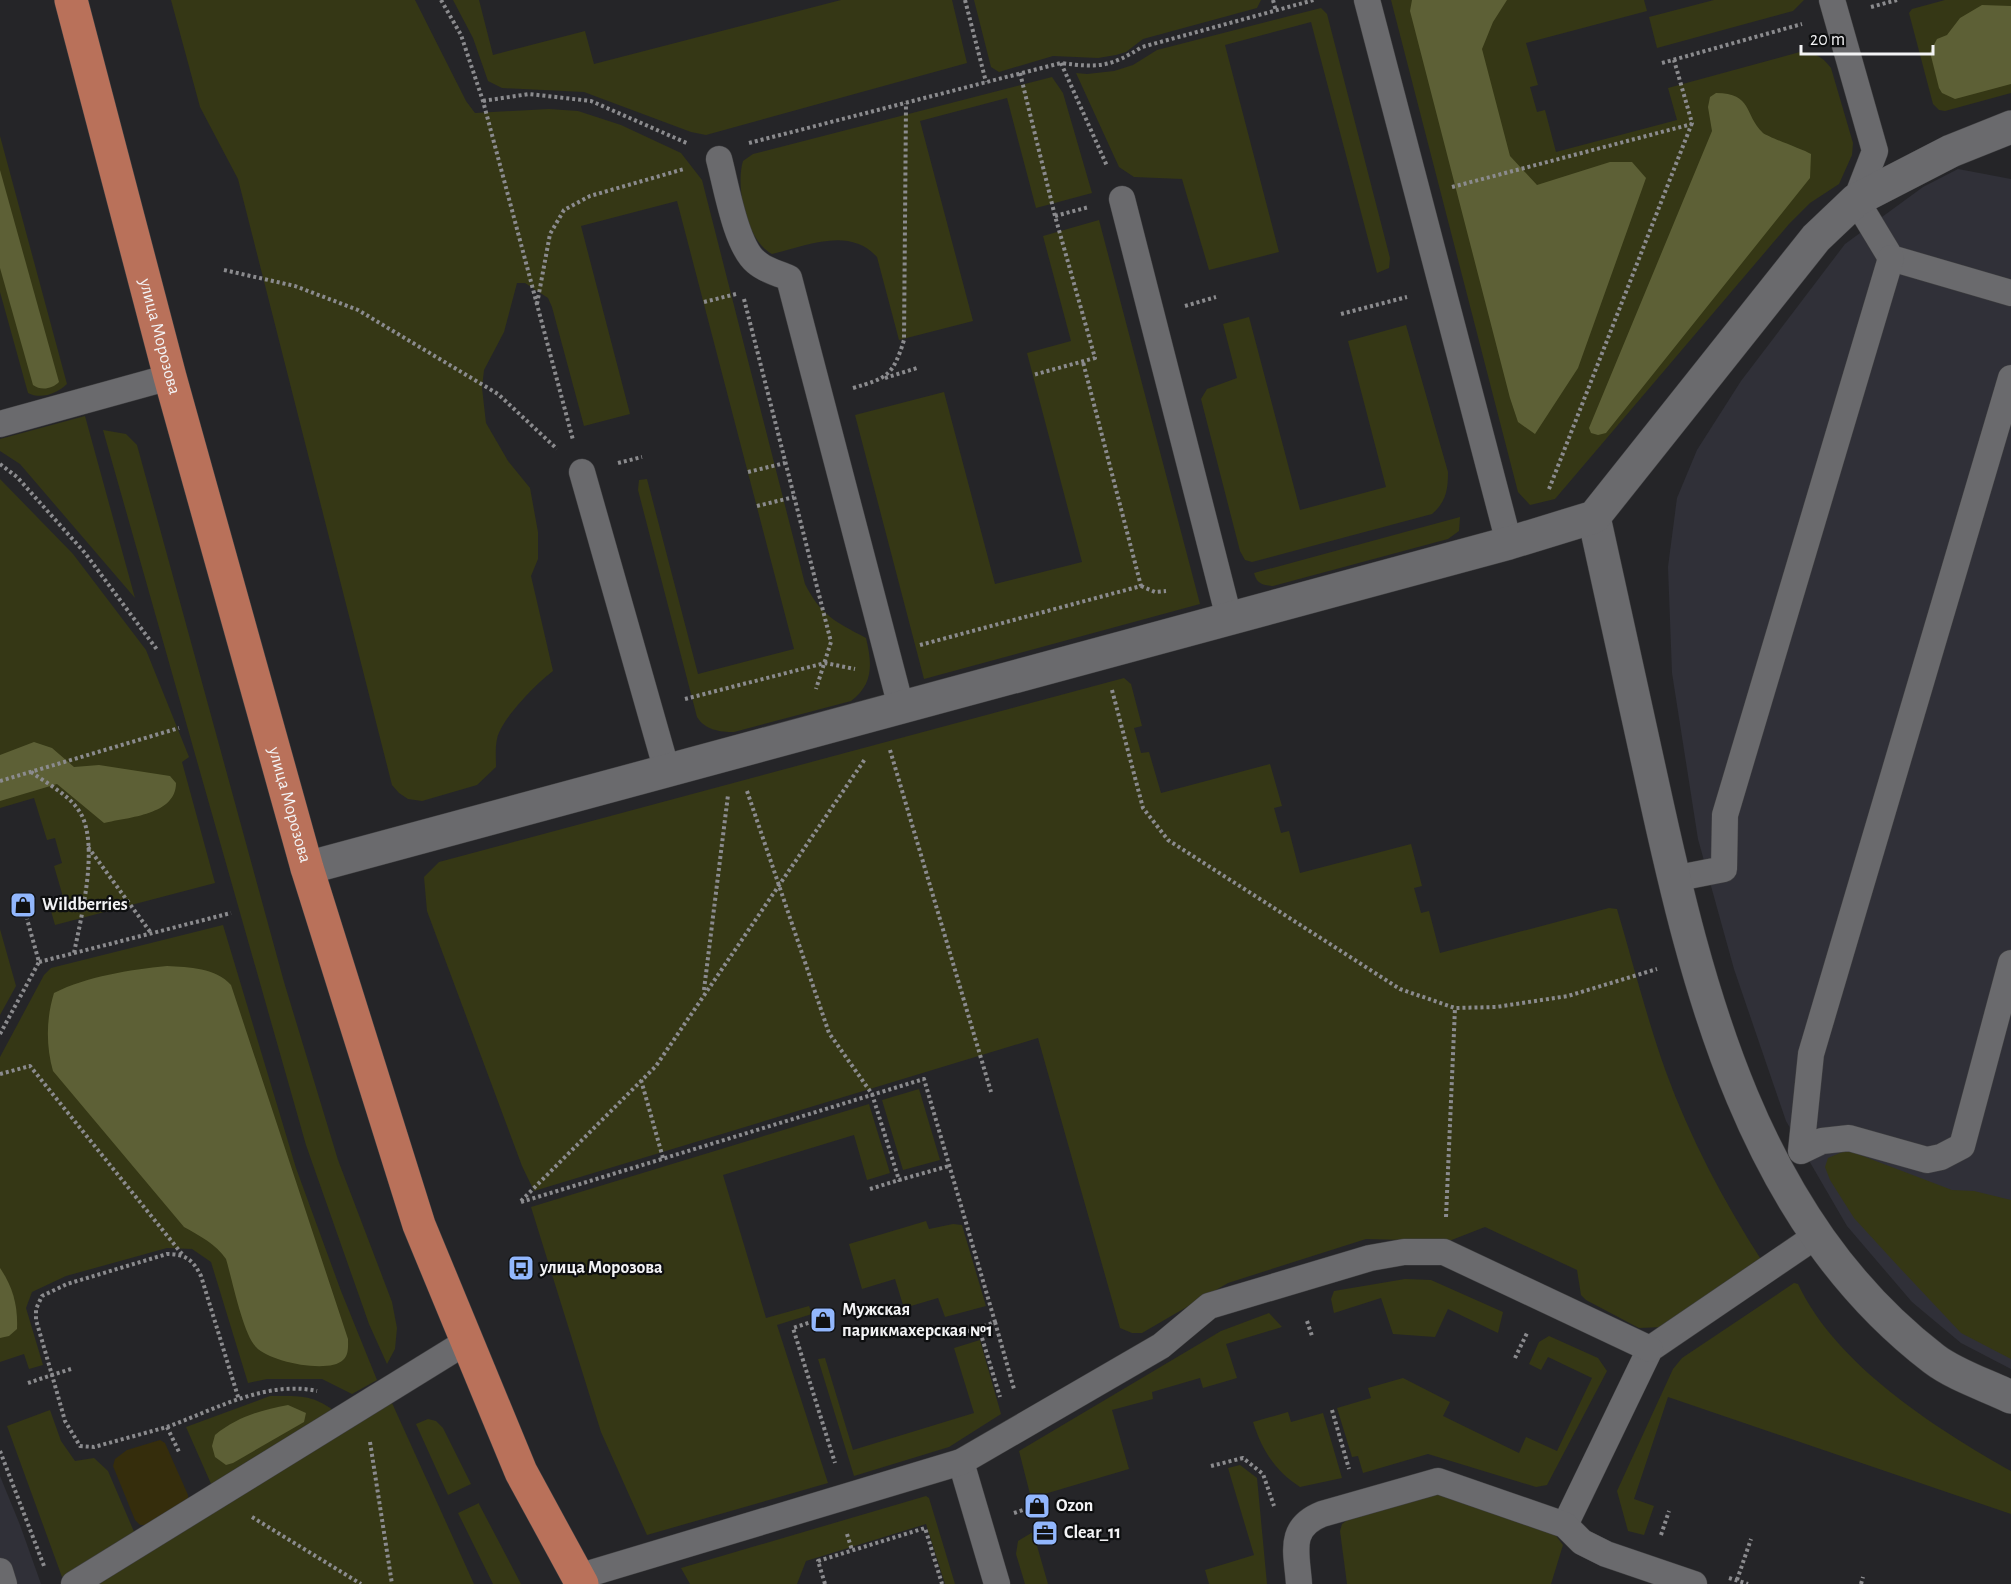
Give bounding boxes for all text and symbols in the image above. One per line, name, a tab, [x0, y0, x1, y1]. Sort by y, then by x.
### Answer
scale bar	[1801, 18, 1933, 56]
text: 20 m	[1810, 31, 1845, 49]
street label: улица Морозова	[135, 276, 183, 397]
street label: улица Морозова	[264, 744, 314, 865]
shop icon: Wildberries	[8, 890, 38, 920]
place label: Wildberries	[42, 896, 128, 914]
bus stop icon: улица Морозова	[506, 1253, 536, 1283]
place label: улица Морозова	[539, 1259, 663, 1277]
place label: Мужская парикмахерская №1	[842, 1301, 993, 1340]
shop icon: Мужская парикмахерская №1	[808, 1305, 838, 1335]
shop icon: Ozon	[1022, 1491, 1052, 1521]
place label: Ozon	[1056, 1497, 1093, 1515]
office icon: Clear_11	[1030, 1518, 1060, 1548]
place label: Clear_11	[1064, 1524, 1121, 1542]

